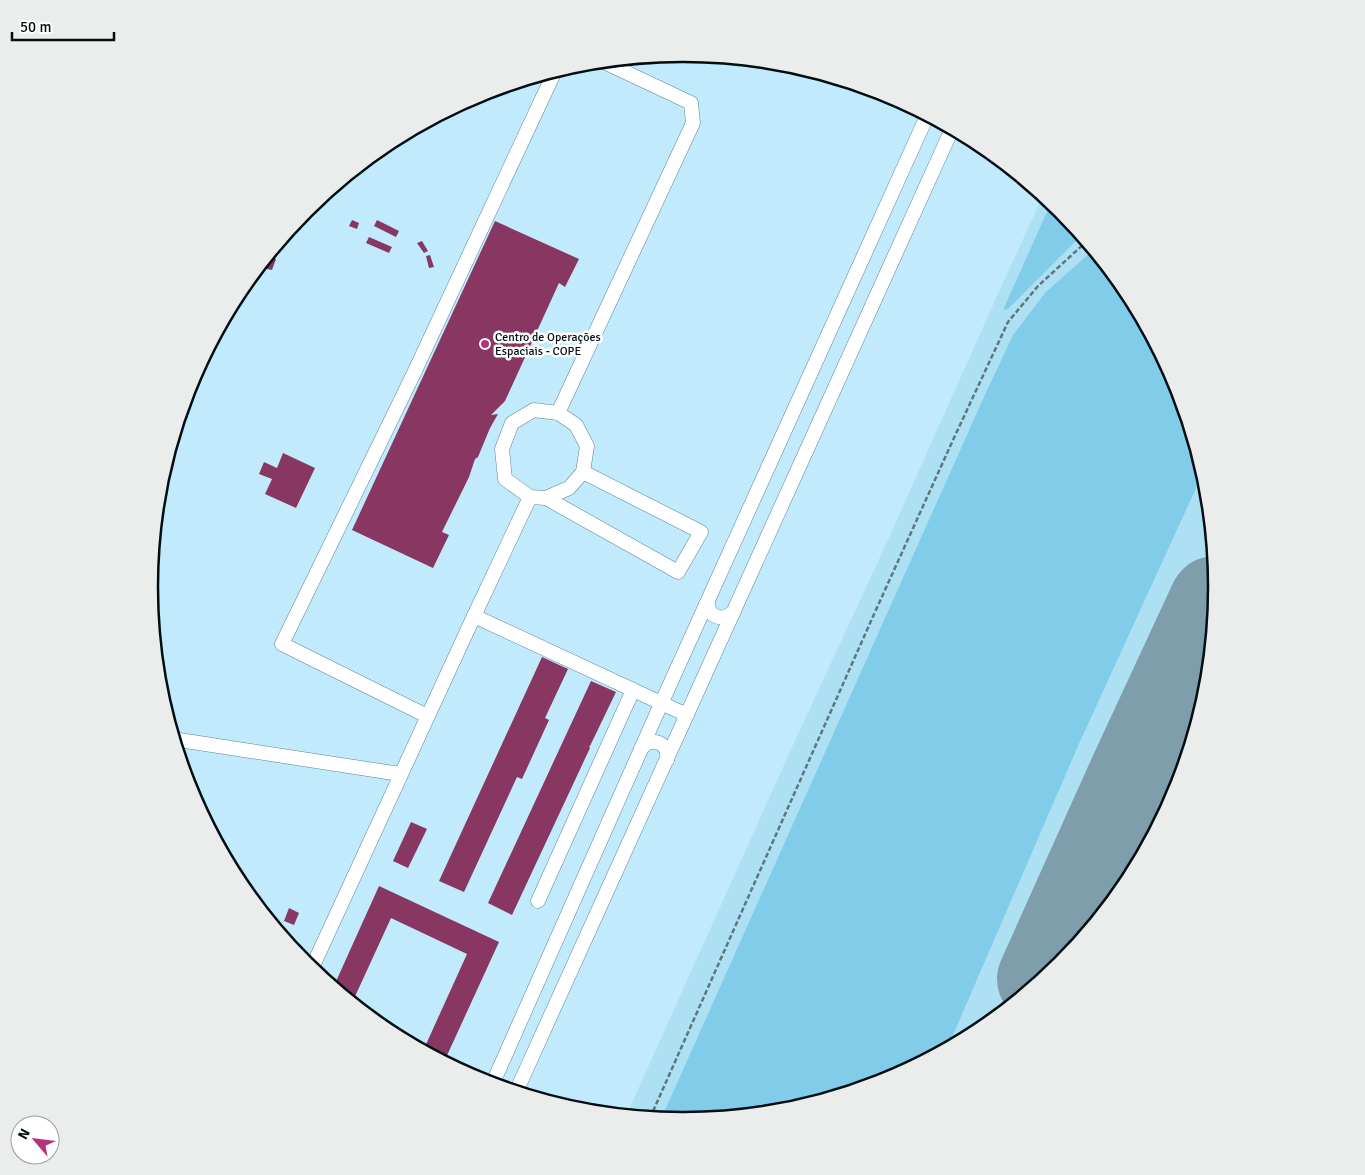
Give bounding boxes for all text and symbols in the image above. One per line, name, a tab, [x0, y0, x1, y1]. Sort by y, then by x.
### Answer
scale bar	[12, 10, 115, 42]
text: 50 m	[20, 18, 51, 36]
place label: Centro de Operações Espaciais - COPE	[495, 330, 601, 359]
marker: Centro de Operações Espaciais - COPE	[479, 338, 491, 350]
north arrow	[10, 1115, 60, 1165]
text: N	[14, 1126, 34, 1142]

